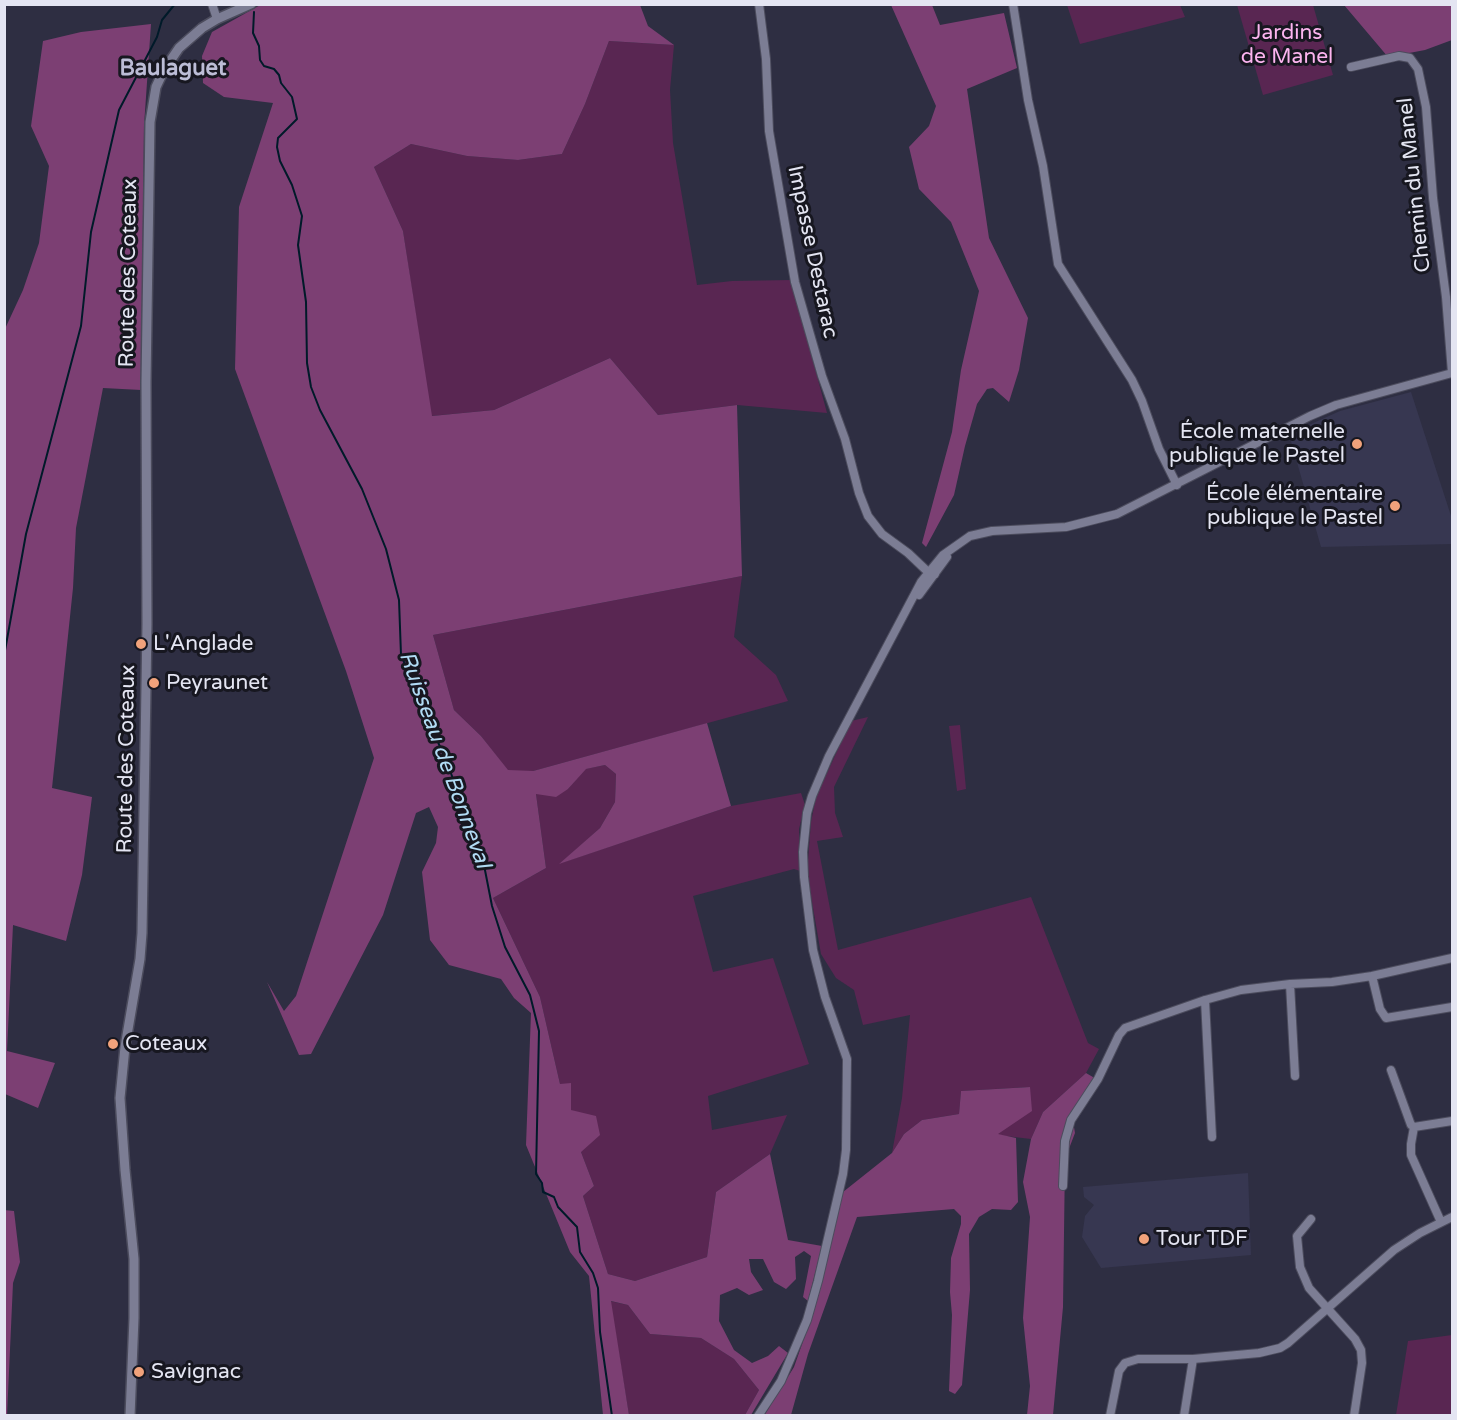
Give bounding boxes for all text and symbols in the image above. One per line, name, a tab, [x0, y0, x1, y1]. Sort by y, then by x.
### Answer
park label: Jardins de Manel	[1241, 20, 1333, 70]
district label: Baulaguet	[120, 56, 226, 82]
street label: Chemin du Manel	[1393, 96, 1437, 274]
street label: Impasse Destarac	[781, 163, 843, 341]
street label: Route des Coteaux	[115, 178, 143, 368]
place label: École maternelle publique le Pastel	[1169, 419, 1345, 469]
marker: École maternelle publique le Pastel	[1350, 437, 1364, 451]
place label: École élémentaire publique le Pastel	[1206, 481, 1383, 531]
marker: École élémentaire publique le Pastel	[1388, 499, 1402, 513]
place label: L'Anglade	[153, 631, 254, 657]
marker: L'Anglade	[134, 637, 148, 651]
water label: Ruisseau de Bonneval	[393, 648, 495, 872]
street label: Route des Coteaux	[113, 664, 141, 854]
place label: Peyraunet	[166, 670, 268, 696]
marker: Peyraunet	[147, 676, 161, 690]
place label: Coteaux	[125, 1031, 207, 1057]
marker: Coteaux	[106, 1037, 120, 1051]
place label: Tour TDF	[1156, 1226, 1248, 1252]
marker: Tour TDF	[1137, 1232, 1151, 1246]
place label: Savignac	[151, 1359, 241, 1385]
marker: Savignac	[132, 1365, 146, 1379]

